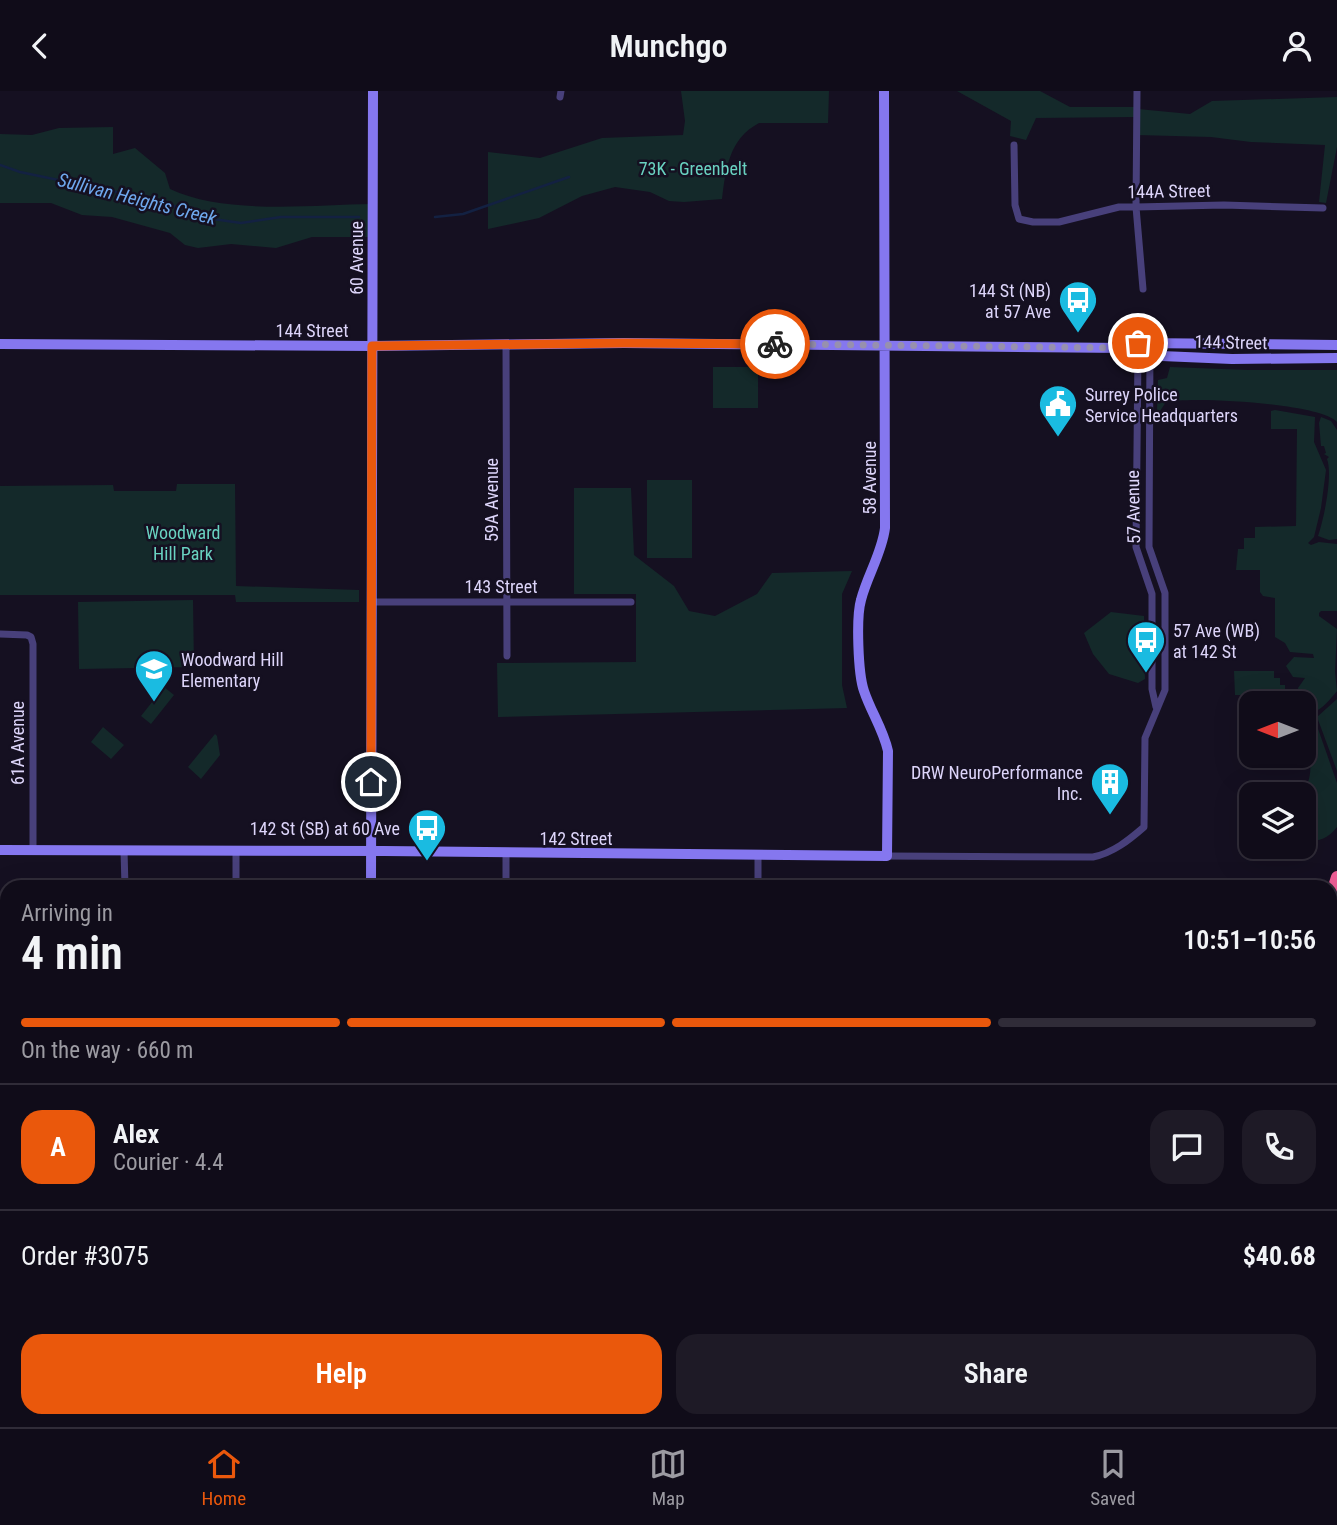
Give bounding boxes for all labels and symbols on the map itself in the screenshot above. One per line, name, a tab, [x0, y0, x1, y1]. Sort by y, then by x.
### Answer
park label: 73K - Greenbelt	[639, 158, 747, 179]
water label: Sullivan Heights Creek	[55, 168, 219, 230]
street label: 144A Street	[1127, 180, 1211, 202]
street label: 60 Avenue	[346, 221, 367, 295]
bus stop icon: 144 St (NB) at 57 Ave	[1057, 279, 1099, 334]
place label: 144 St (NB) at 57 Ave	[969, 280, 1051, 322]
courier	[740, 309, 810, 379]
pin	[1108, 313, 1168, 373]
street label: 144 Street	[276, 320, 348, 341]
street label: 144 Street	[1194, 331, 1268, 353]
public building icon: Surrey Police Service Headquarters	[1037, 383, 1079, 438]
place label: Surrey Police Service Headquarters	[1085, 384, 1238, 426]
street label: 58 Avenue	[859, 441, 880, 515]
street label: 59A Avenue	[481, 458, 502, 542]
street label: 57 Avenue	[1122, 470, 1144, 544]
park label: Woodward Hill Park	[145, 522, 221, 564]
street label: 143 Street	[465, 576, 537, 597]
bus stop icon: 57 Ave (WB) at 142 St	[1125, 619, 1167, 674]
place label: 57 Ave (WB) at 142 St	[1173, 620, 1260, 662]
school or university icon: Woodward Hill Elementary	[133, 648, 175, 703]
place label: Woodward Hill Elementary	[181, 649, 284, 691]
north arrow	[1239, 691, 1316, 768]
street label: 61A Avenue	[7, 701, 28, 785]
pin	[341, 752, 401, 812]
building icon: DRW NeuroPerformance Inc.	[1089, 761, 1131, 816]
place label: DRW NeuroPerformance Inc.	[911, 762, 1083, 804]
bus stop icon: 142 St (SB) at 60 Ave	[406, 807, 448, 862]
place label: 142 St (SB) at 60 Ave	[250, 818, 400, 840]
street label: 142 Street	[540, 828, 612, 849]

